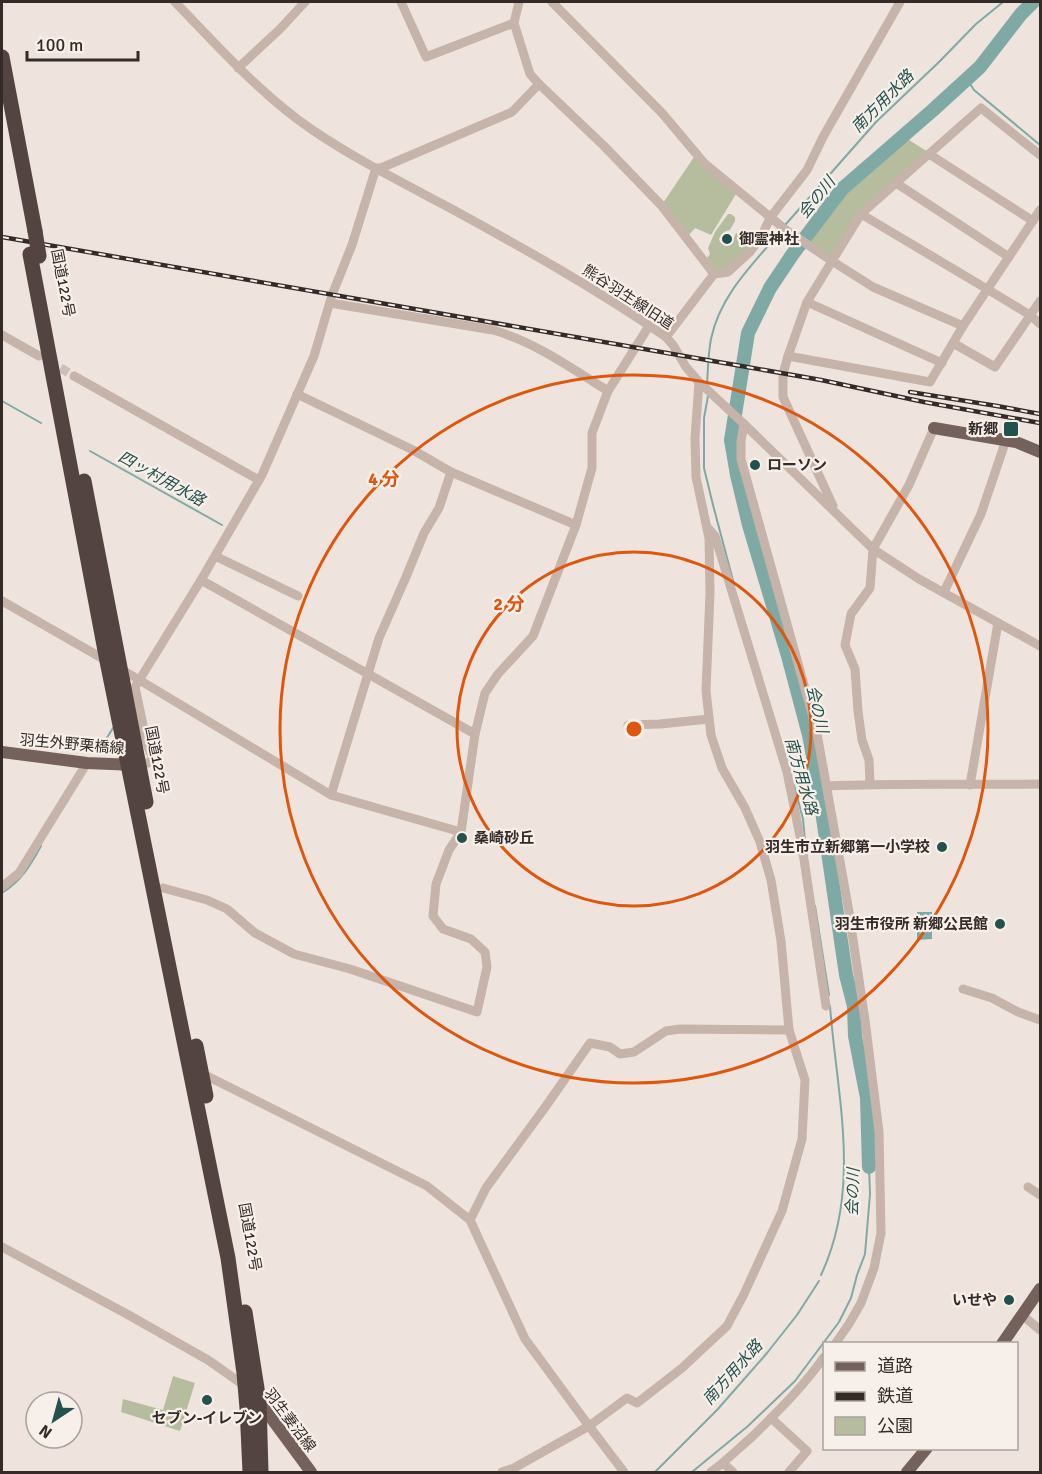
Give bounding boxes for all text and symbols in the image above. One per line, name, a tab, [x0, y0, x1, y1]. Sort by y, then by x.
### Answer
scale bar	[27, 24, 138, 62]
text: 100 m	[36, 34, 83, 56]
water label: 南方用水路	[847, 65, 919, 137]
water label: 会の川	[794, 171, 841, 223]
place label: 御霊神社	[739, 230, 799, 248]
marker: 御霊神社	[720, 232, 734, 246]
street label: 国道122号	[48, 247, 78, 319]
street label: 熊谷羽生線旧道	[579, 261, 677, 333]
place label: 新郷	[968, 420, 998, 438]
marker: 新郷	[1002, 420, 1020, 438]
water label: 四ッ村用水路	[115, 447, 210, 512]
place label: ローソン	[767, 456, 827, 474]
marker: ローソン	[748, 458, 762, 472]
text: 4 分	[368, 468, 400, 490]
text: 2 分	[493, 593, 525, 615]
water label: 会の川	[802, 684, 833, 737]
centre of rings	[624, 719, 644, 739]
street label: 国道122号	[142, 724, 172, 796]
street label: 羽生外野栗橋線	[19, 730, 125, 758]
water label: 南方用水路	[780, 735, 822, 819]
place label: 桑崎砂丘	[474, 829, 534, 847]
marker: 桑崎砂丘	[455, 831, 469, 845]
place label: 羽生市立新郷第一小学校	[765, 838, 930, 856]
marker: 羽生市立新郷第一小学校	[935, 840, 949, 854]
place label: 羽生市役所 新郷公民館	[835, 915, 988, 933]
marker: 羽生市役所 新郷公民館	[993, 917, 1007, 931]
water label: 会の川	[842, 1166, 864, 1216]
street label: 国道122号	[235, 1201, 265, 1273]
place label: いせや	[952, 1291, 997, 1309]
marker: いせや	[1002, 1293, 1016, 1307]
water label: 南方用水路	[699, 1335, 768, 1409]
legend	[823, 1342, 1018, 1450]
text: 道路	[877, 1355, 913, 1377]
street label: 羽生妻沼線	[260, 1385, 320, 1455]
text: 鉄道	[877, 1385, 913, 1407]
north arrow	[24, 1390, 84, 1450]
marker: セブン-イレブン	[200, 1393, 214, 1407]
place label: セブン-イレブン	[152, 1409, 262, 1427]
text: 公園	[877, 1415, 913, 1437]
text: N	[35, 1420, 56, 1443]

